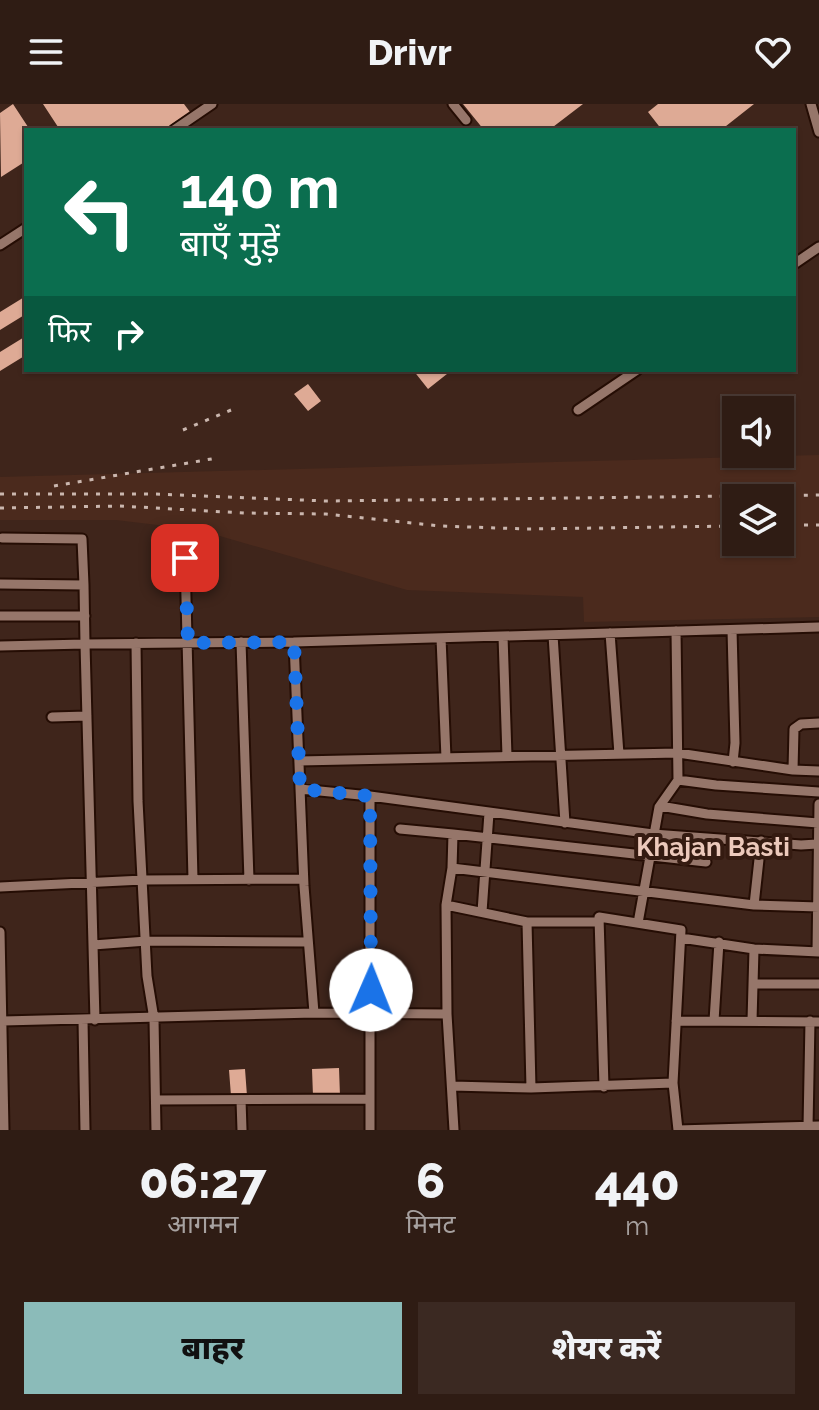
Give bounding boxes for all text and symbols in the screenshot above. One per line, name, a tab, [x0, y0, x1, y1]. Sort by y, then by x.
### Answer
icon: menu	[24, 30, 68, 74]
icon: heart	[751, 30, 795, 74]
text: Drivr	[367, 31, 452, 73]
text: 140 m	[180, 155, 340, 221]
icon: left	[48, 160, 152, 264]
text: बाएँ मुड़ें	[180, 222, 280, 264]
icon: right	[107, 312, 151, 356]
text: फिर	[48, 314, 91, 349]
map controls	[722, 396, 794, 556]
button: sound	[722, 396, 794, 468]
button: layers	[722, 484, 794, 556]
pin	[151, 524, 219, 592]
icon: arrive	[163, 536, 207, 580]
district label: Khajan Basti	[636, 832, 790, 862]
position arrow	[329, 948, 413, 1032]
text: 06:27	[139, 1153, 267, 1209]
text: 6	[416, 1153, 445, 1209]
text: 440	[595, 1155, 680, 1211]
text: आगमन	[167, 1209, 238, 1239]
text: मिनट	[406, 1209, 456, 1239]
text: m	[625, 1211, 649, 1241]
button: बाहर	[24, 1302, 402, 1394]
button: शेयर करें	[418, 1302, 795, 1394]

